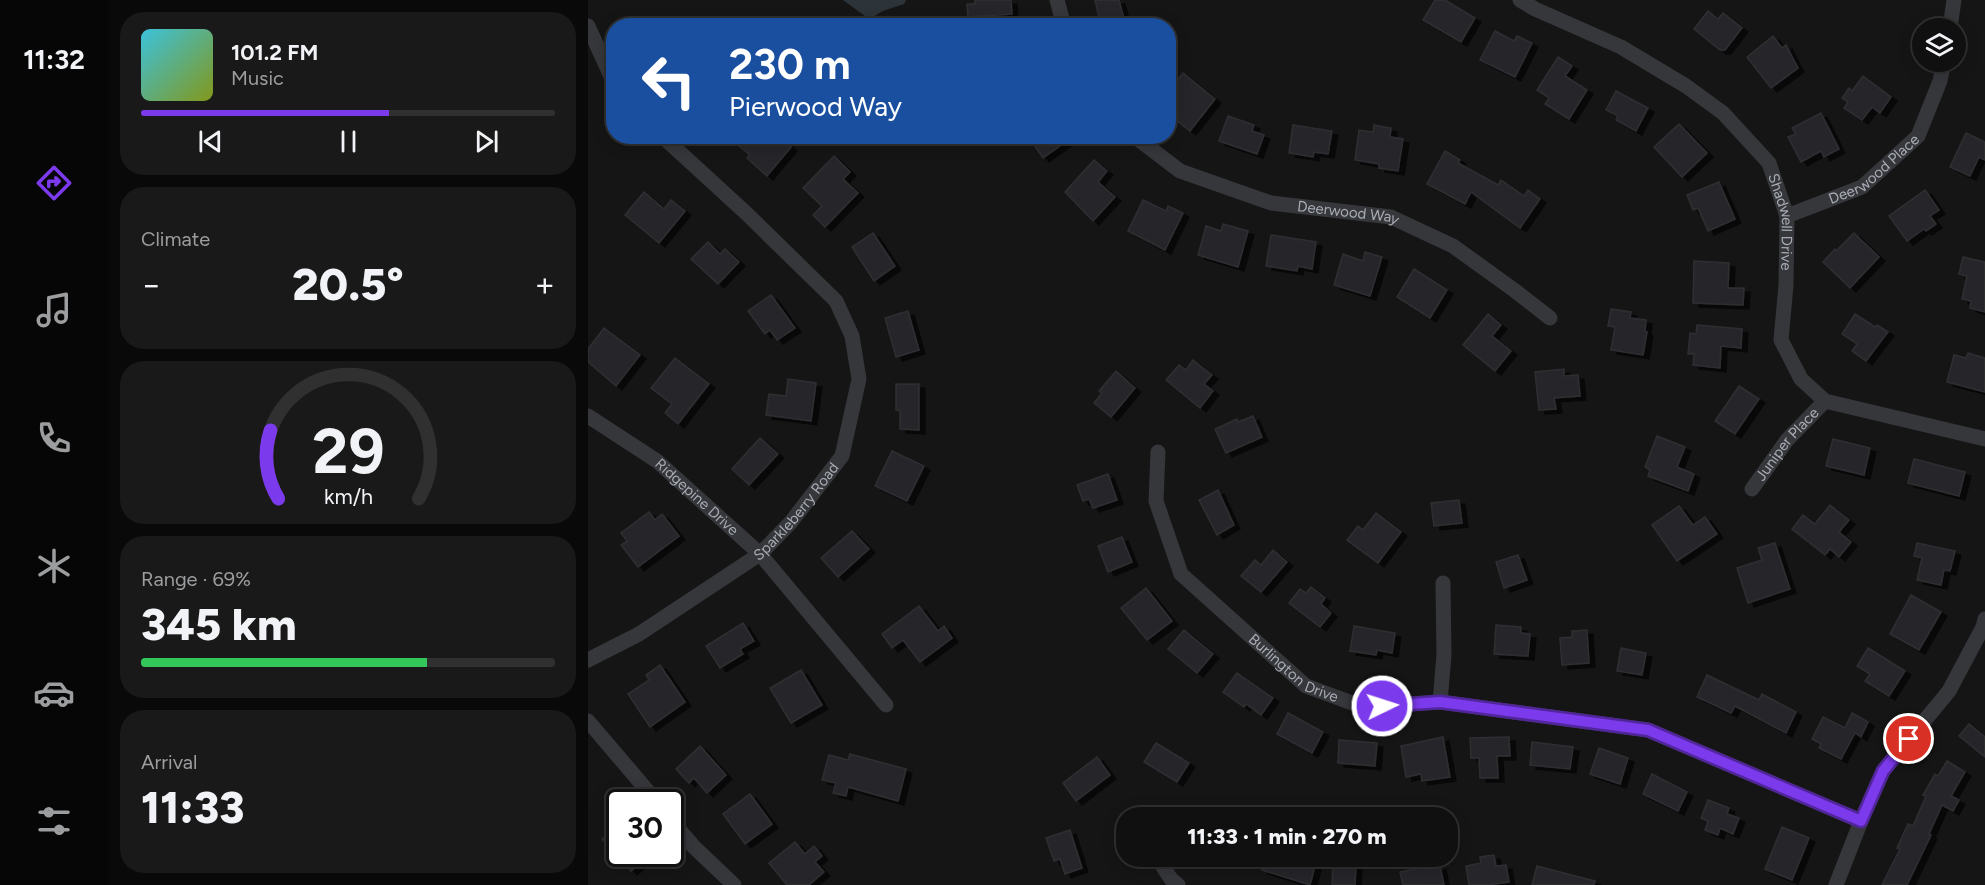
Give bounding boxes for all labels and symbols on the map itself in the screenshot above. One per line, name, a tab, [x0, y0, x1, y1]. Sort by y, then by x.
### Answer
street label: Deerwood Place	[1826, 130, 1923, 208]
street label: Shadwell Drive	[1764, 171, 1796, 271]
street label: Deerwood Way	[1296, 197, 1402, 229]
street label: Juniper Place	[1752, 404, 1823, 484]
street label: Ridgepine Drive	[651, 455, 742, 539]
street label: Sparkleberry Road	[750, 459, 843, 565]
street label: Burlington Drive	[1245, 630, 1341, 706]
position arrow	[1350, 674, 1414, 738]
pin	[1883, 713, 1934, 764]
speed limit sign: 30	[606, 789, 684, 867]

